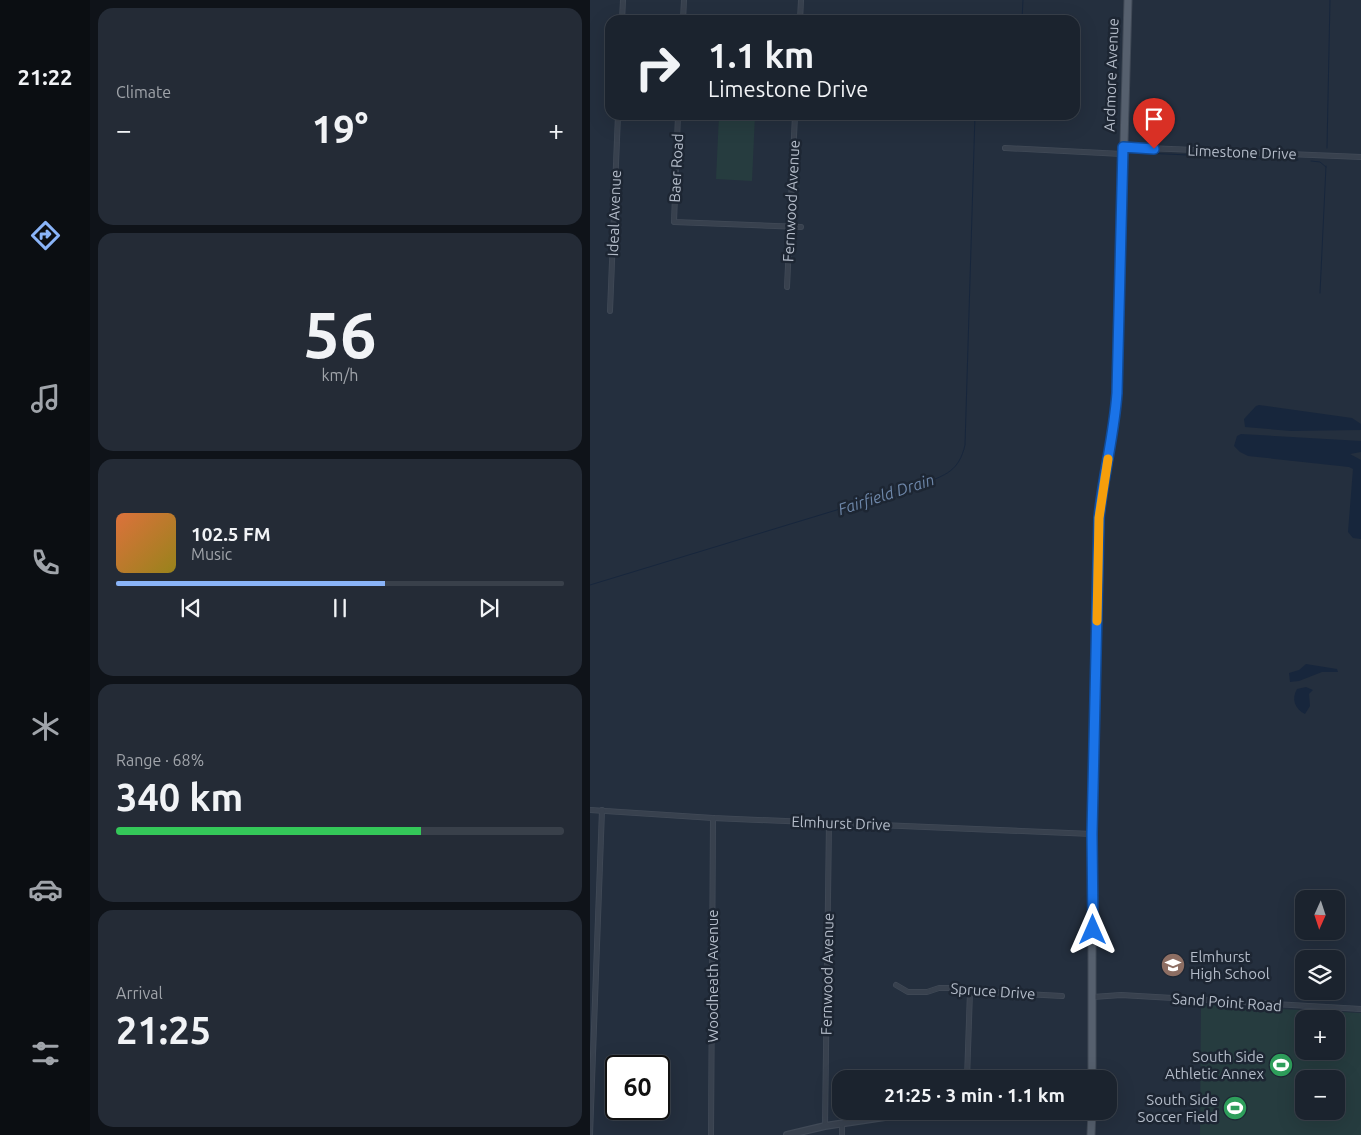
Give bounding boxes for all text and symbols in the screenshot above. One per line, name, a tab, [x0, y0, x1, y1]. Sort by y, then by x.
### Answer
street label: Ardmore Avenue	[1101, 18, 1121, 132]
icon: right	[625, 35, 690, 100]
text: 1.1 km	[708, 35, 814, 75]
text: 21:22	[17, 64, 73, 89]
text: Limestone Drive	[708, 76, 868, 101]
text: Climate	[116, 83, 171, 101]
pin	[1133, 98, 1175, 149]
icon: arrive	[1140, 105, 1168, 133]
text: 19°	[312, 108, 368, 150]
text: −	[116, 114, 132, 145]
text: +	[548, 114, 564, 145]
street label: Baer Road	[666, 133, 686, 203]
street label: Fernwood Avenue	[779, 139, 803, 263]
street label: Limestone Drive	[1187, 142, 1297, 162]
street label: Ideal Avenue	[604, 169, 624, 257]
icon: directions	[28, 218, 63, 253]
text: 56	[303, 297, 377, 370]
text: km/h	[322, 366, 358, 384]
icon: music	[28, 381, 63, 416]
water label: Fairfield Drain	[836, 470, 937, 519]
text: 102.5 FM	[191, 523, 271, 545]
icon: phone	[28, 545, 63, 580]
text: Music	[191, 545, 232, 563]
icon: previous	[177, 594, 205, 622]
icon: pause	[326, 594, 354, 622]
icon: next	[475, 594, 503, 622]
icon: climate	[28, 709, 63, 744]
text: Range · 68%	[116, 751, 204, 769]
text: 340 km	[116, 776, 243, 818]
street label: Elmhurst Drive	[791, 813, 891, 833]
icon: car	[28, 872, 63, 907]
north arrow	[1295, 890, 1345, 940]
map controls	[1295, 890, 1345, 1120]
position arrow	[1066, 903, 1118, 955]
street label: Woodheath Avenue	[704, 910, 721, 1042]
street label: Fernwood Avenue	[817, 913, 837, 1035]
place label: Elmhurst High School	[1190, 948, 1270, 982]
button: layers	[1295, 950, 1345, 1000]
school or university icon: Elmhurst High School	[1160, 952, 1186, 978]
street label: Spruce Drive	[950, 980, 1036, 1002]
text: Arrival	[116, 984, 163, 1002]
street label: Sand Point Road	[1172, 990, 1282, 1014]
text: 21:25	[116, 1009, 211, 1051]
button: +	[1295, 1010, 1345, 1060]
icon: filters	[28, 1036, 63, 1071]
place label: South Side Athletic Annex	[1165, 1048, 1264, 1082]
sports icon: South Side Athletic Annex	[1268, 1052, 1294, 1078]
speed limit sign: 60	[605, 1055, 670, 1120]
button: −	[1295, 1070, 1345, 1120]
text: 21:25 · 3 min · 1.1 km	[884, 1084, 1065, 1106]
place label: South Side Soccer Field	[1138, 1091, 1218, 1125]
sports icon: South Side Soccer Field	[1222, 1095, 1248, 1121]

